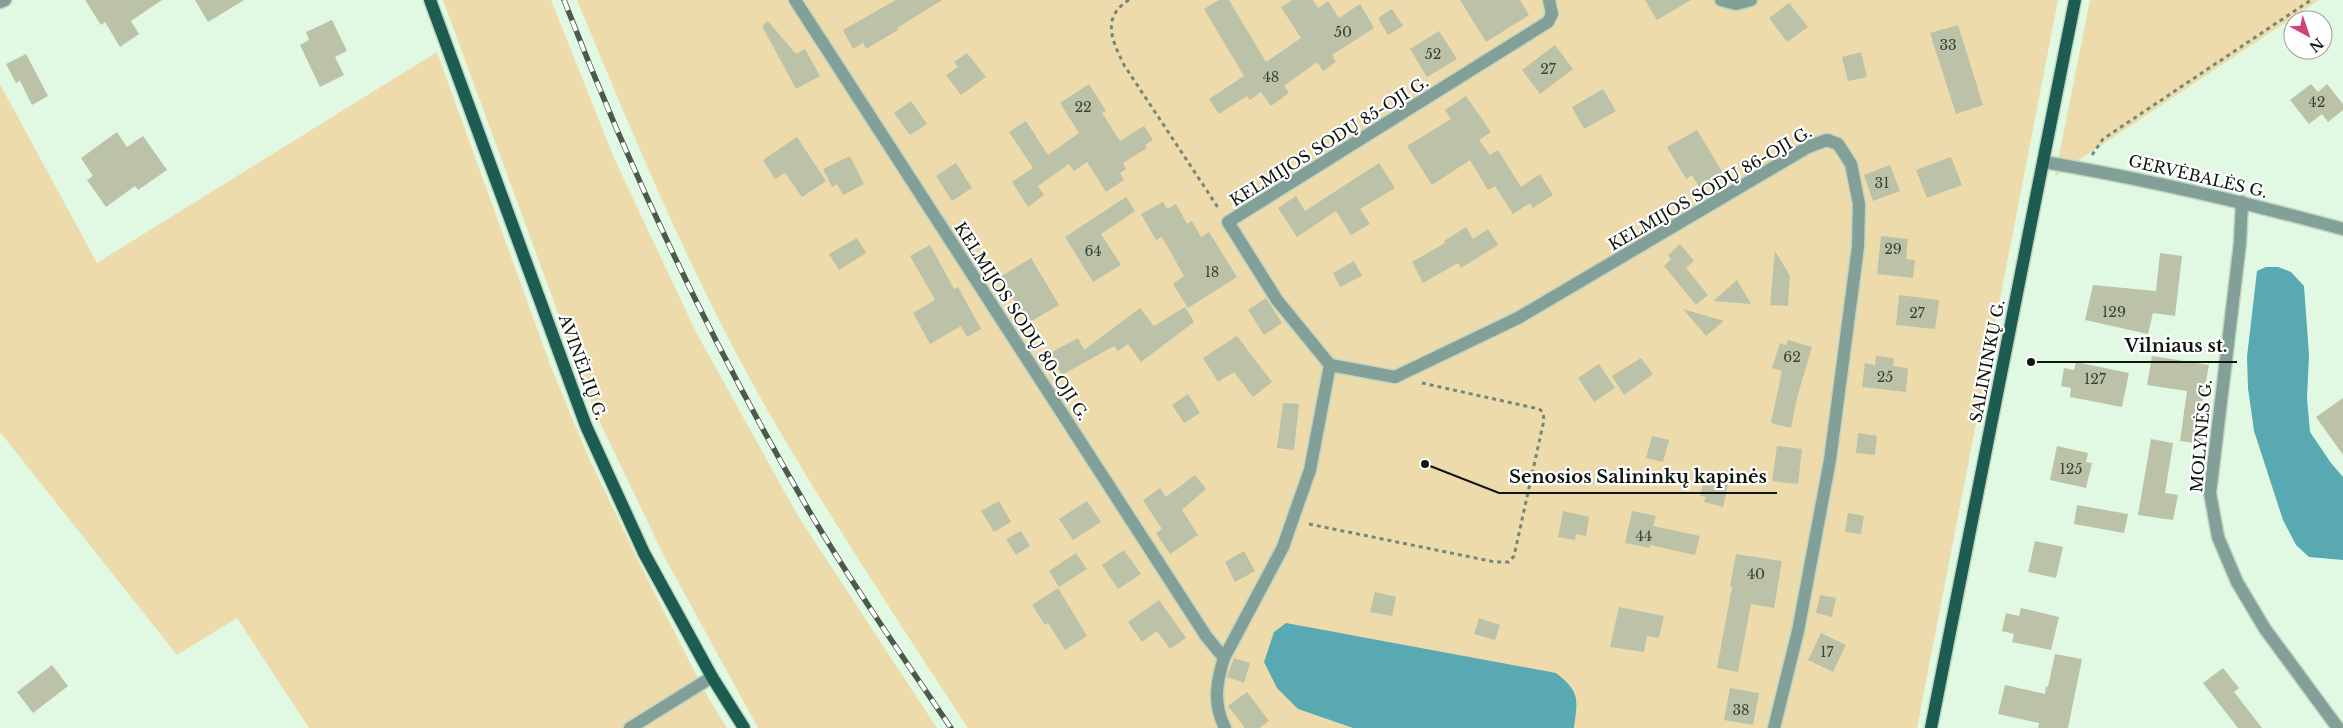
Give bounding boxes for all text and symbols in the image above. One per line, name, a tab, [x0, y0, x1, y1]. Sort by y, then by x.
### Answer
north arrow	[2283, 10, 2333, 60]
house number: 50	[1334, 23, 1352, 41]
text: N	[2306, 34, 2327, 56]
house number: 33	[1939, 36, 1957, 54]
house number: 52	[1425, 45, 1441, 63]
house number: 27	[1540, 60, 1557, 78]
house number: 48	[1263, 68, 1279, 86]
street label: KELMIJOS SODŲ 85-OJI G.	[1226, 72, 1432, 210]
house number: 42	[2309, 93, 2325, 111]
house number: 22	[1074, 98, 1092, 116]
street label: KELMIJOS SODŲ 86-OJI G.	[1605, 121, 1815, 255]
street label: GERVĖBALĖS G.	[2127, 150, 2269, 202]
house number: 31	[1875, 174, 1889, 192]
street label: KELMIJOS SODŲ 80-OJI G.	[950, 218, 1094, 424]
house number: 29	[1884, 240, 1902, 258]
house number: 64	[1084, 242, 1102, 260]
house number: 18	[1205, 263, 1219, 281]
street label: SALININKŲ G.	[1965, 298, 2009, 424]
house number: 129	[2102, 303, 2126, 321]
house number: 27	[1909, 304, 1926, 322]
street label: AVINĖLIŲ G.	[554, 310, 611, 423]
callout: Vilniaus st.	[2114, 329, 2237, 362]
text: Vilniaus st.	[2124, 335, 2227, 357]
house number: 62	[1783, 348, 1801, 366]
house number: 25	[1877, 368, 1893, 386]
house number: 127	[2084, 370, 2107, 388]
street label: MOLYNĖS G.	[2186, 379, 2216, 493]
callout: Senosios Salininkų kapinės	[1499, 460, 1777, 493]
house number: 125	[2060, 460, 2082, 478]
text: Senosios Salininkų kapinės	[1509, 466, 1767, 488]
house number: 44	[1636, 527, 1652, 545]
house number: 40	[1747, 565, 1765, 583]
house number: 17	[1820, 643, 1835, 661]
house number: 38	[1732, 701, 1750, 719]

